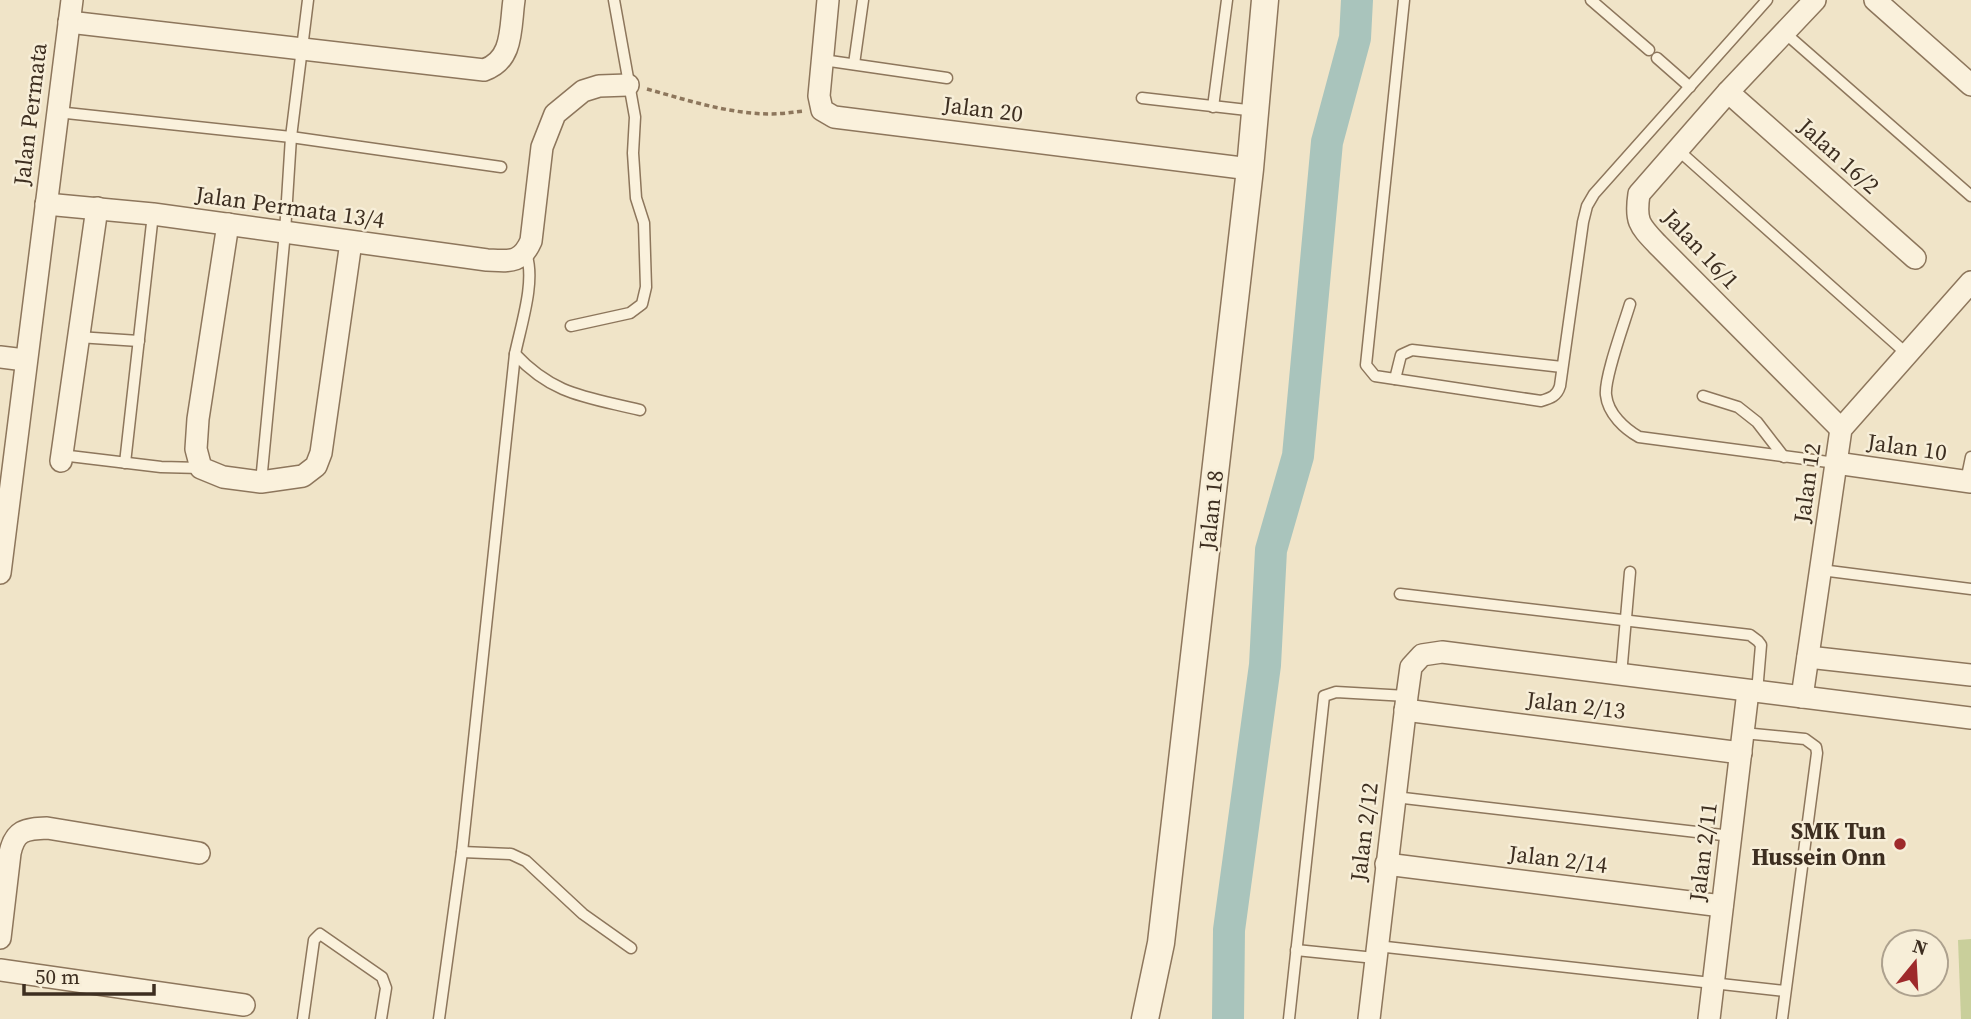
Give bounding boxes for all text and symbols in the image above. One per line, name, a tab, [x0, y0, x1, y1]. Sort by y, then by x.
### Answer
street label: Jalan Permata	[5, 41, 55, 188]
street label: Jalan 20	[940, 88, 1025, 130]
street label: Jalan 16/2	[1791, 110, 1887, 201]
street label: Jalan Permata 13/4	[192, 178, 387, 236]
street label: Jalan 16/1	[1655, 201, 1747, 296]
street label: Jalan 10	[1864, 425, 1949, 468]
street label: Jalan 12	[1785, 441, 1828, 526]
street label: Jalan 18	[1191, 468, 1231, 553]
street label: Jalan 2/13	[1524, 683, 1627, 727]
street label: Jalan 2/12	[1342, 781, 1386, 884]
street label: Jalan 2/11	[1681, 801, 1725, 904]
place label: SMK Tun Hussein Onn	[1751, 815, 1886, 873]
marker: SMK Tun Hussein Onn	[1892, 836, 1908, 852]
street label: Jalan 2/14	[1506, 837, 1610, 881]
north arrow	[1880, 928, 1950, 998]
text: N	[1910, 932, 1931, 961]
scale bar	[24, 953, 154, 997]
text: 50 m	[35, 962, 80, 991]

